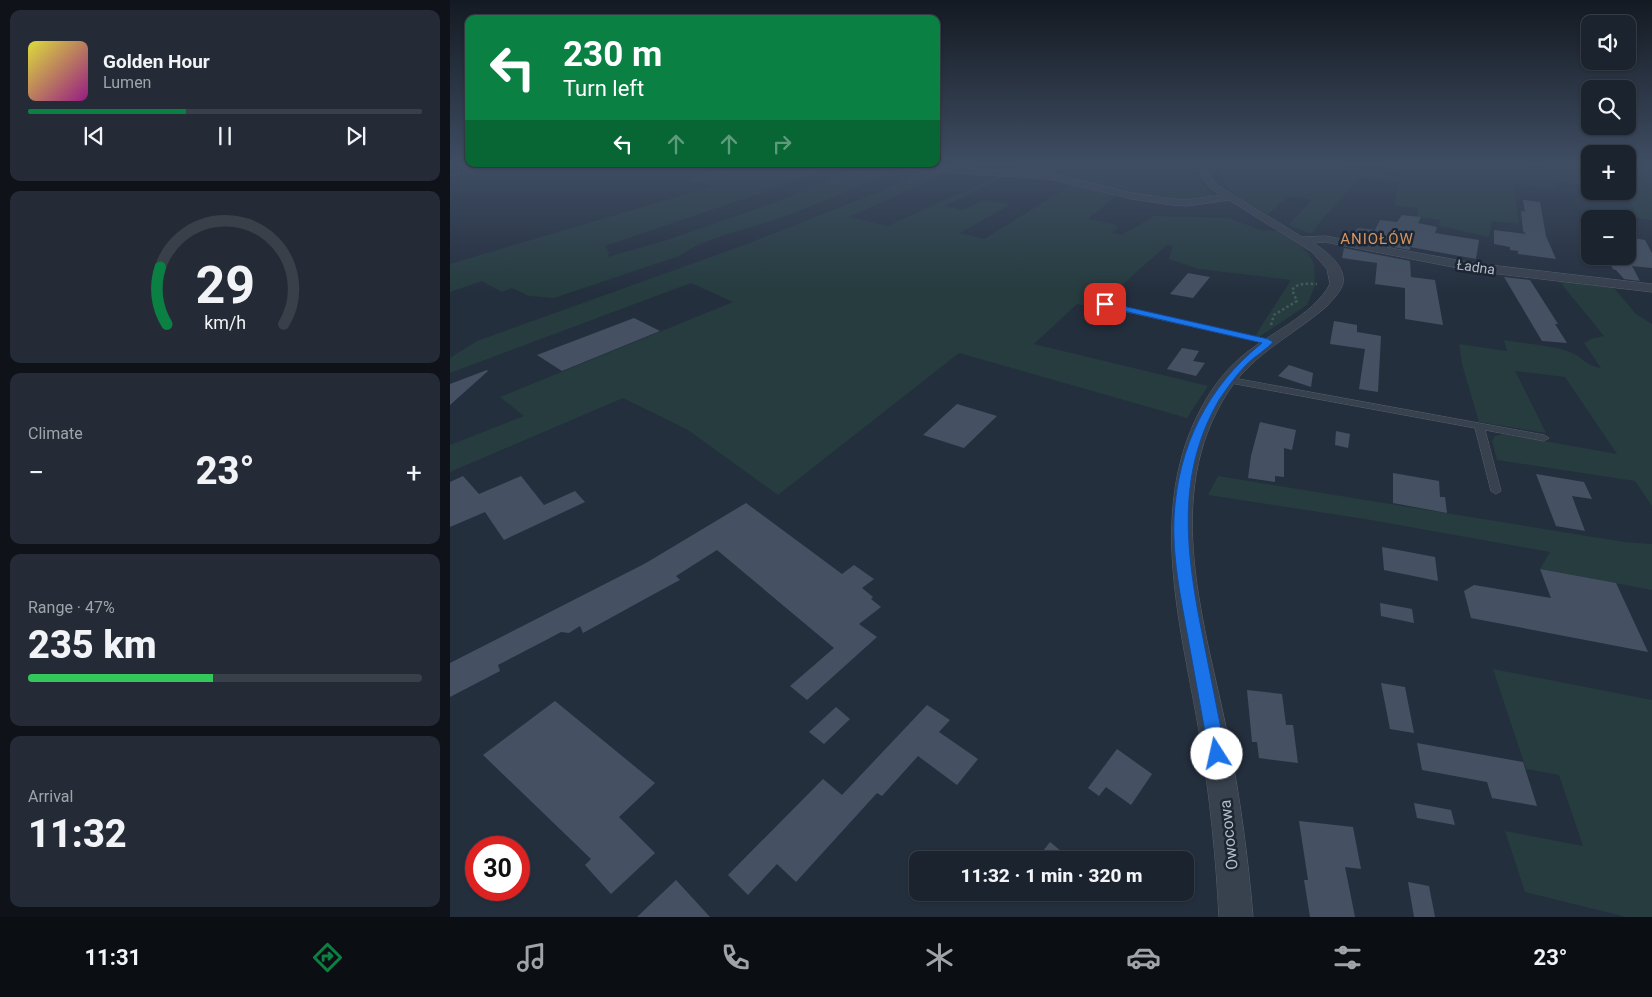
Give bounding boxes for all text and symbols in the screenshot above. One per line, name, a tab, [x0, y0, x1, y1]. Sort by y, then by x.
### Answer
map controls	[1581, 15, 1636, 265]
button: sound	[1581, 15, 1636, 70]
text: 230 m	[563, 34, 662, 75]
icon: left	[480, 35, 545, 100]
text: Golden Hour	[103, 50, 210, 73]
text: Lumen	[103, 73, 151, 92]
text: Turn left	[563, 76, 644, 101]
button: search	[1581, 80, 1636, 135]
icon: previous	[80, 122, 108, 150]
icon: pause	[211, 122, 239, 150]
icon: next	[342, 122, 370, 150]
icon: left	[609, 130, 637, 158]
icon: ahead	[662, 130, 690, 158]
icon: ahead	[715, 130, 743, 158]
icon: right	[768, 130, 796, 158]
button: +	[1581, 145, 1636, 200]
button: −	[1581, 210, 1636, 265]
district label: ANIOŁÓW	[1340, 230, 1414, 248]
text: 29	[195, 255, 255, 316]
street label: Ładna	[1456, 256, 1496, 278]
pin	[1084, 283, 1126, 325]
icon: arrive	[1091, 290, 1119, 318]
text: km/h	[204, 312, 246, 333]
text: Climate	[28, 424, 83, 443]
text: 23°	[196, 449, 254, 493]
text: −	[28, 456, 44, 489]
text: +	[406, 456, 422, 489]
text: Range · 47%	[28, 598, 115, 617]
text: 235 km	[28, 623, 157, 667]
position arrow	[1190, 727, 1242, 779]
text: Arrival	[28, 787, 73, 806]
street label: Owocowa	[1215, 799, 1242, 871]
text: 11:32	[28, 812, 127, 856]
speed limit sign: 30	[465, 836, 530, 901]
text: 11:32 · 1 min · 320 m	[960, 864, 1143, 887]
icon: directions	[310, 940, 345, 975]
icon: music	[514, 940, 549, 975]
icon: phone	[718, 940, 753, 975]
icon: climate	[922, 940, 957, 975]
icon: car	[1126, 940, 1161, 975]
icon: filters	[1330, 940, 1365, 975]
text: 11:31	[84, 945, 141, 970]
text: 23°	[1534, 945, 1567, 970]

